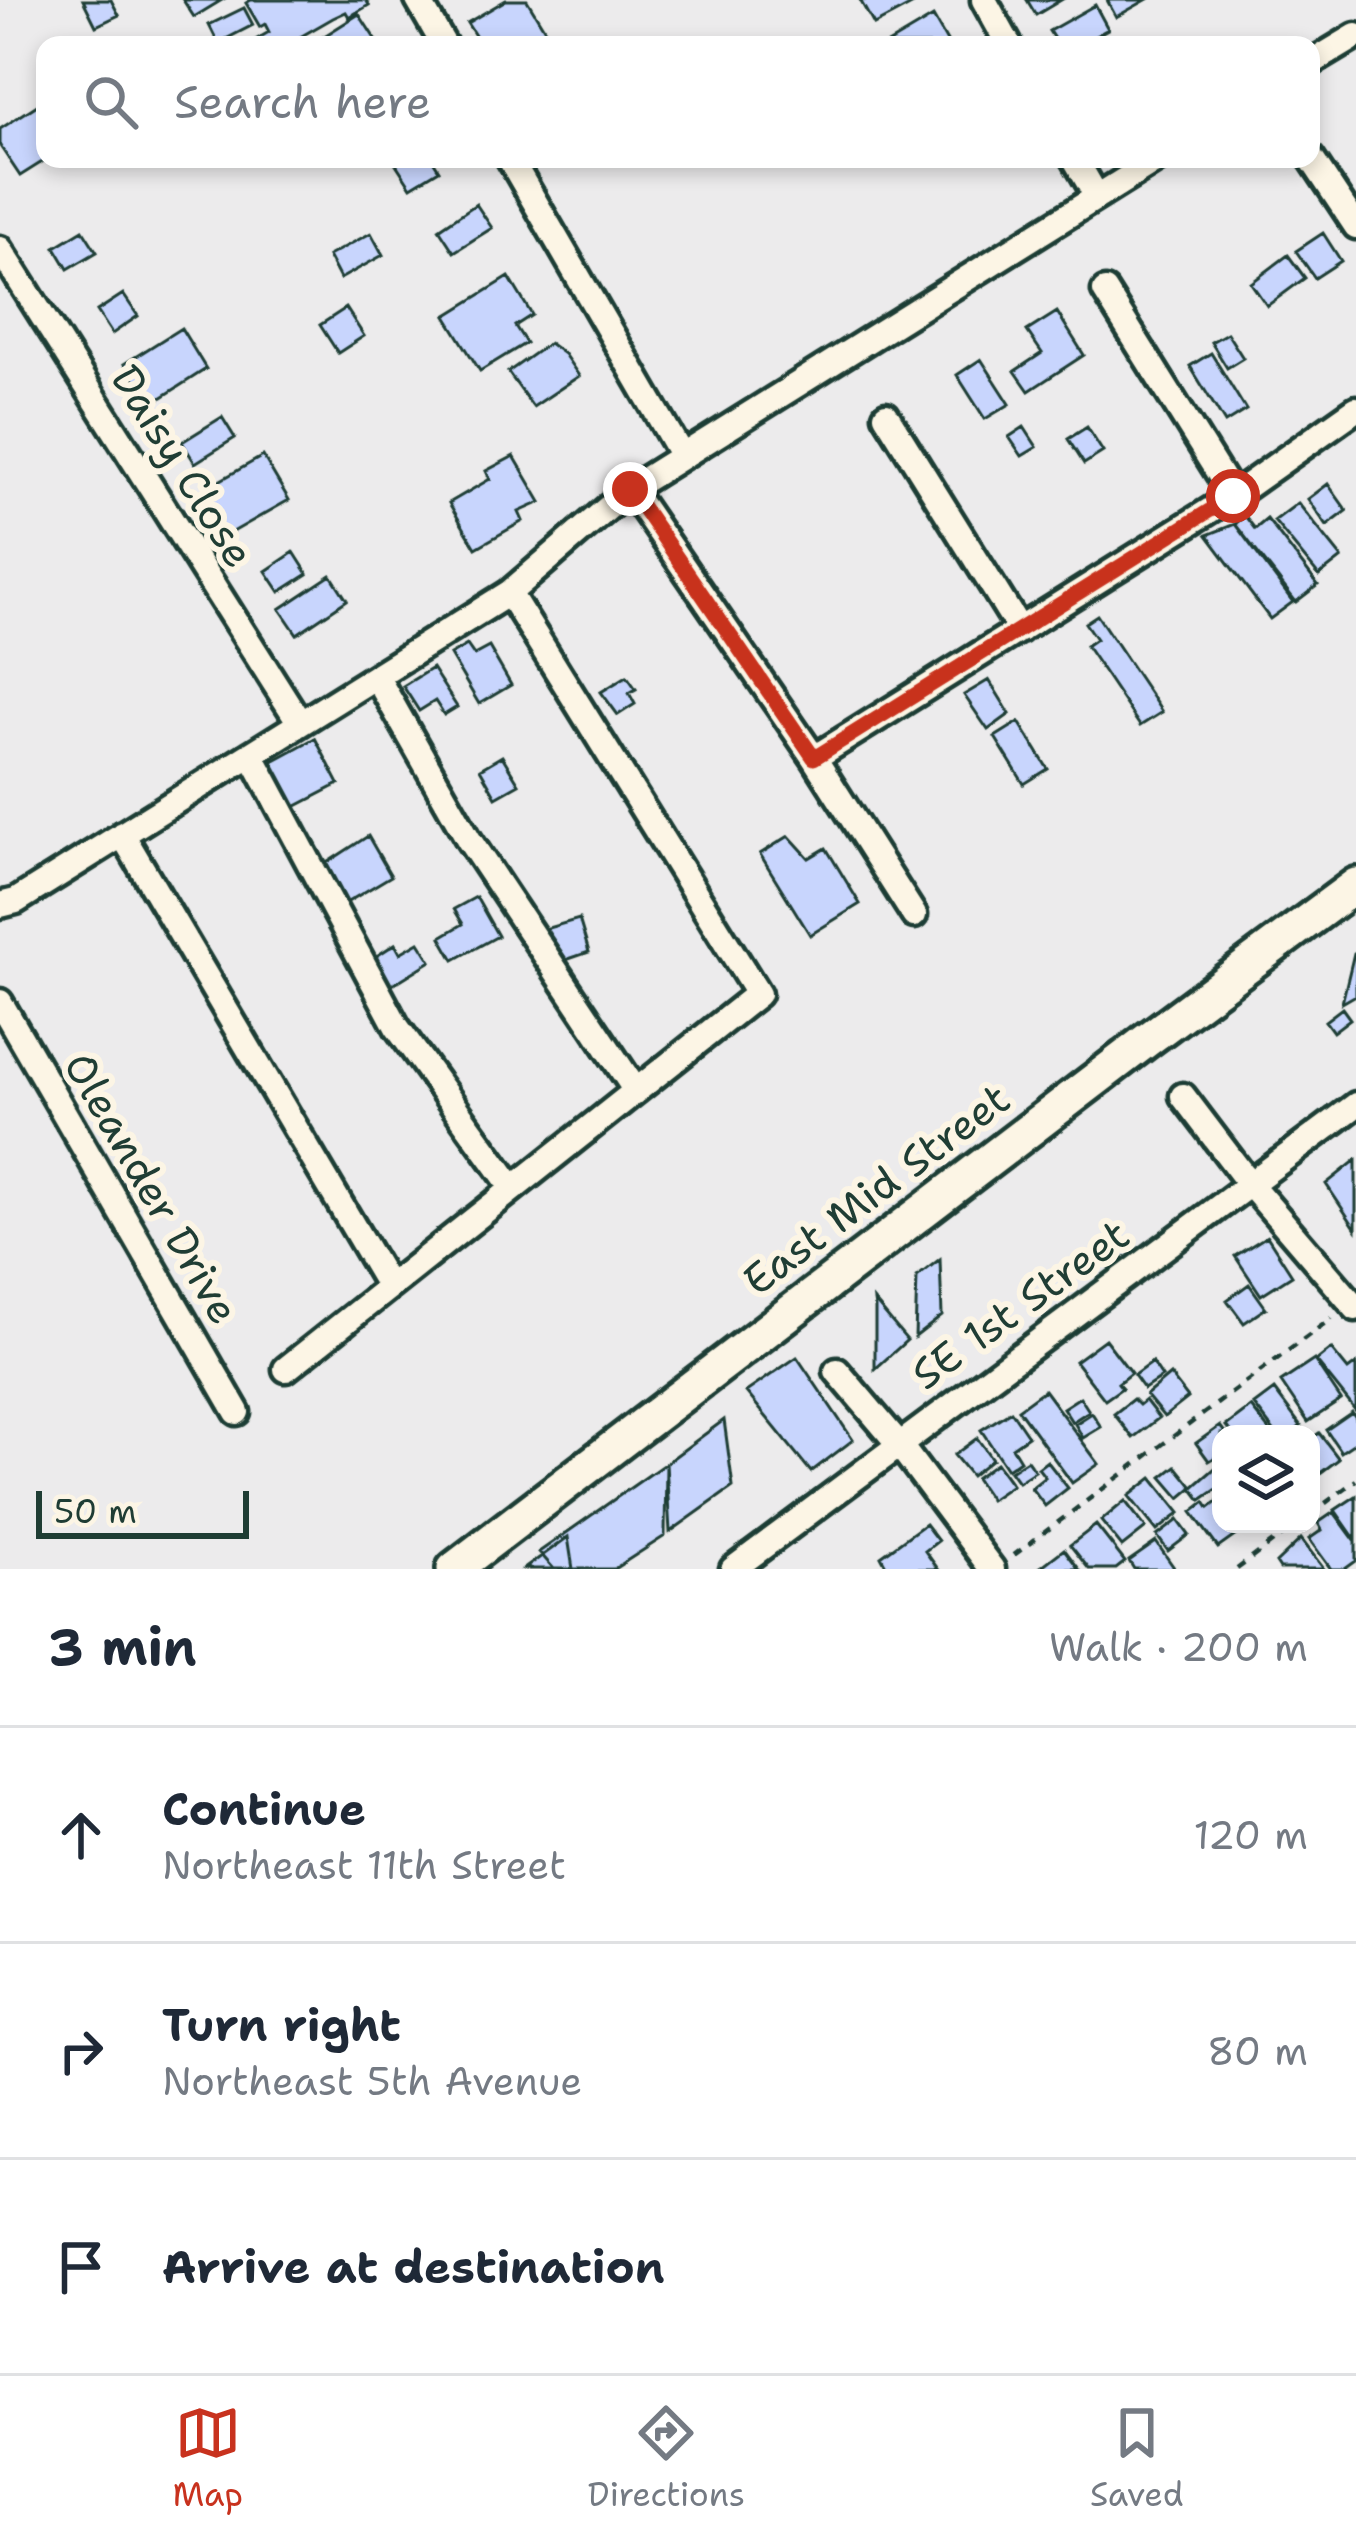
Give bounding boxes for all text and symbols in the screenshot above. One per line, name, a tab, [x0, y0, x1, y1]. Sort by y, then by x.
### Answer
search box	[36, 36, 1320, 168]
icon: search	[78, 69, 144, 135]
text: Search here	[174, 72, 431, 132]
street label: Daisy Close	[99, 354, 267, 578]
route end	[603, 462, 657, 516]
route start	[1206, 469, 1260, 523]
street label: Oleander Drive	[52, 1042, 252, 1334]
street label: East Mid Street	[731, 1070, 1021, 1308]
street label: SE 1st Street	[900, 1206, 1140, 1402]
map controls	[1212, 1425, 1320, 1533]
button: layers	[1212, 1425, 1320, 1533]
scale bar	[36, 1485, 249, 1538]
text: 50 m	[54, 1489, 137, 1534]
text: 3 min	[48, 1613, 197, 1681]
text: Walk · 200 m	[1049, 1621, 1308, 1673]
text: Continue	[162, 1779, 366, 1839]
icon: ahead	[48, 1802, 114, 1868]
text: 120 m	[1193, 1809, 1308, 1861]
text: Northeast 11th Street	[162, 1839, 566, 1891]
text: Turn right	[162, 1995, 401, 2055]
icon: right	[48, 2018, 114, 2084]
text: 80 m	[1207, 2025, 1308, 2077]
text: Northeast 5th Avenue	[162, 2055, 582, 2107]
icon: arrive	[48, 2234, 114, 2300]
text: Arrive at destination	[162, 2237, 665, 2297]
tab: Map	[172, 2400, 243, 2517]
tab: Directions	[588, 2400, 745, 2517]
tab: Saved	[1090, 2400, 1184, 2517]

